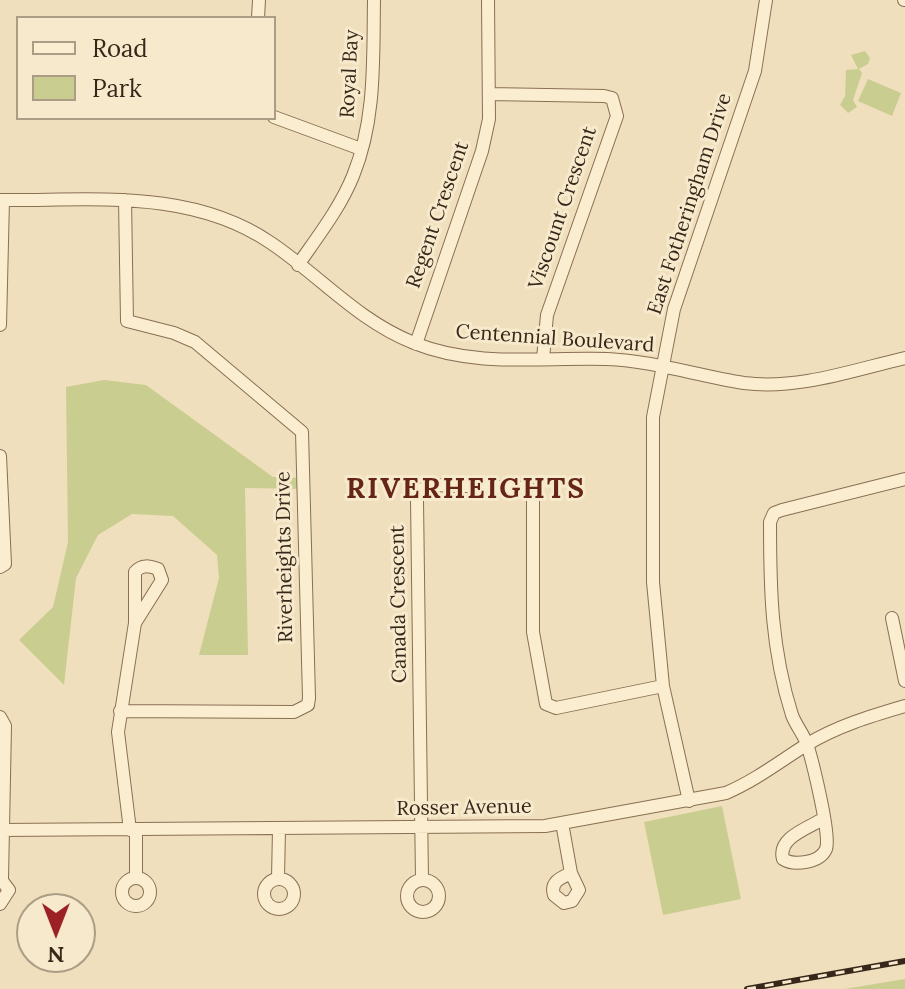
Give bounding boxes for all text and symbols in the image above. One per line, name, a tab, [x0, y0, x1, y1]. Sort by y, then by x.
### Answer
legend	[16, 16, 276, 120]
street label: Royal Bay	[336, 29, 364, 119]
text: Road	[92, 33, 148, 64]
text: Park	[92, 73, 142, 104]
street label: East Fotheringham Drive	[643, 90, 737, 318]
street label: Viscount Crescent	[524, 124, 602, 292]
street label: Regent Crescent	[402, 138, 474, 292]
street label: Centennial Boulevard	[455, 320, 655, 358]
street label: Riverheights Drive	[272, 471, 298, 643]
district label: RIVERHEIGHTS	[346, 473, 586, 507]
street label: Canada Crescent	[386, 525, 412, 683]
street label: Rosser Avenue	[396, 795, 532, 821]
north arrow	[16, 893, 96, 973]
text: N	[48, 941, 65, 969]

